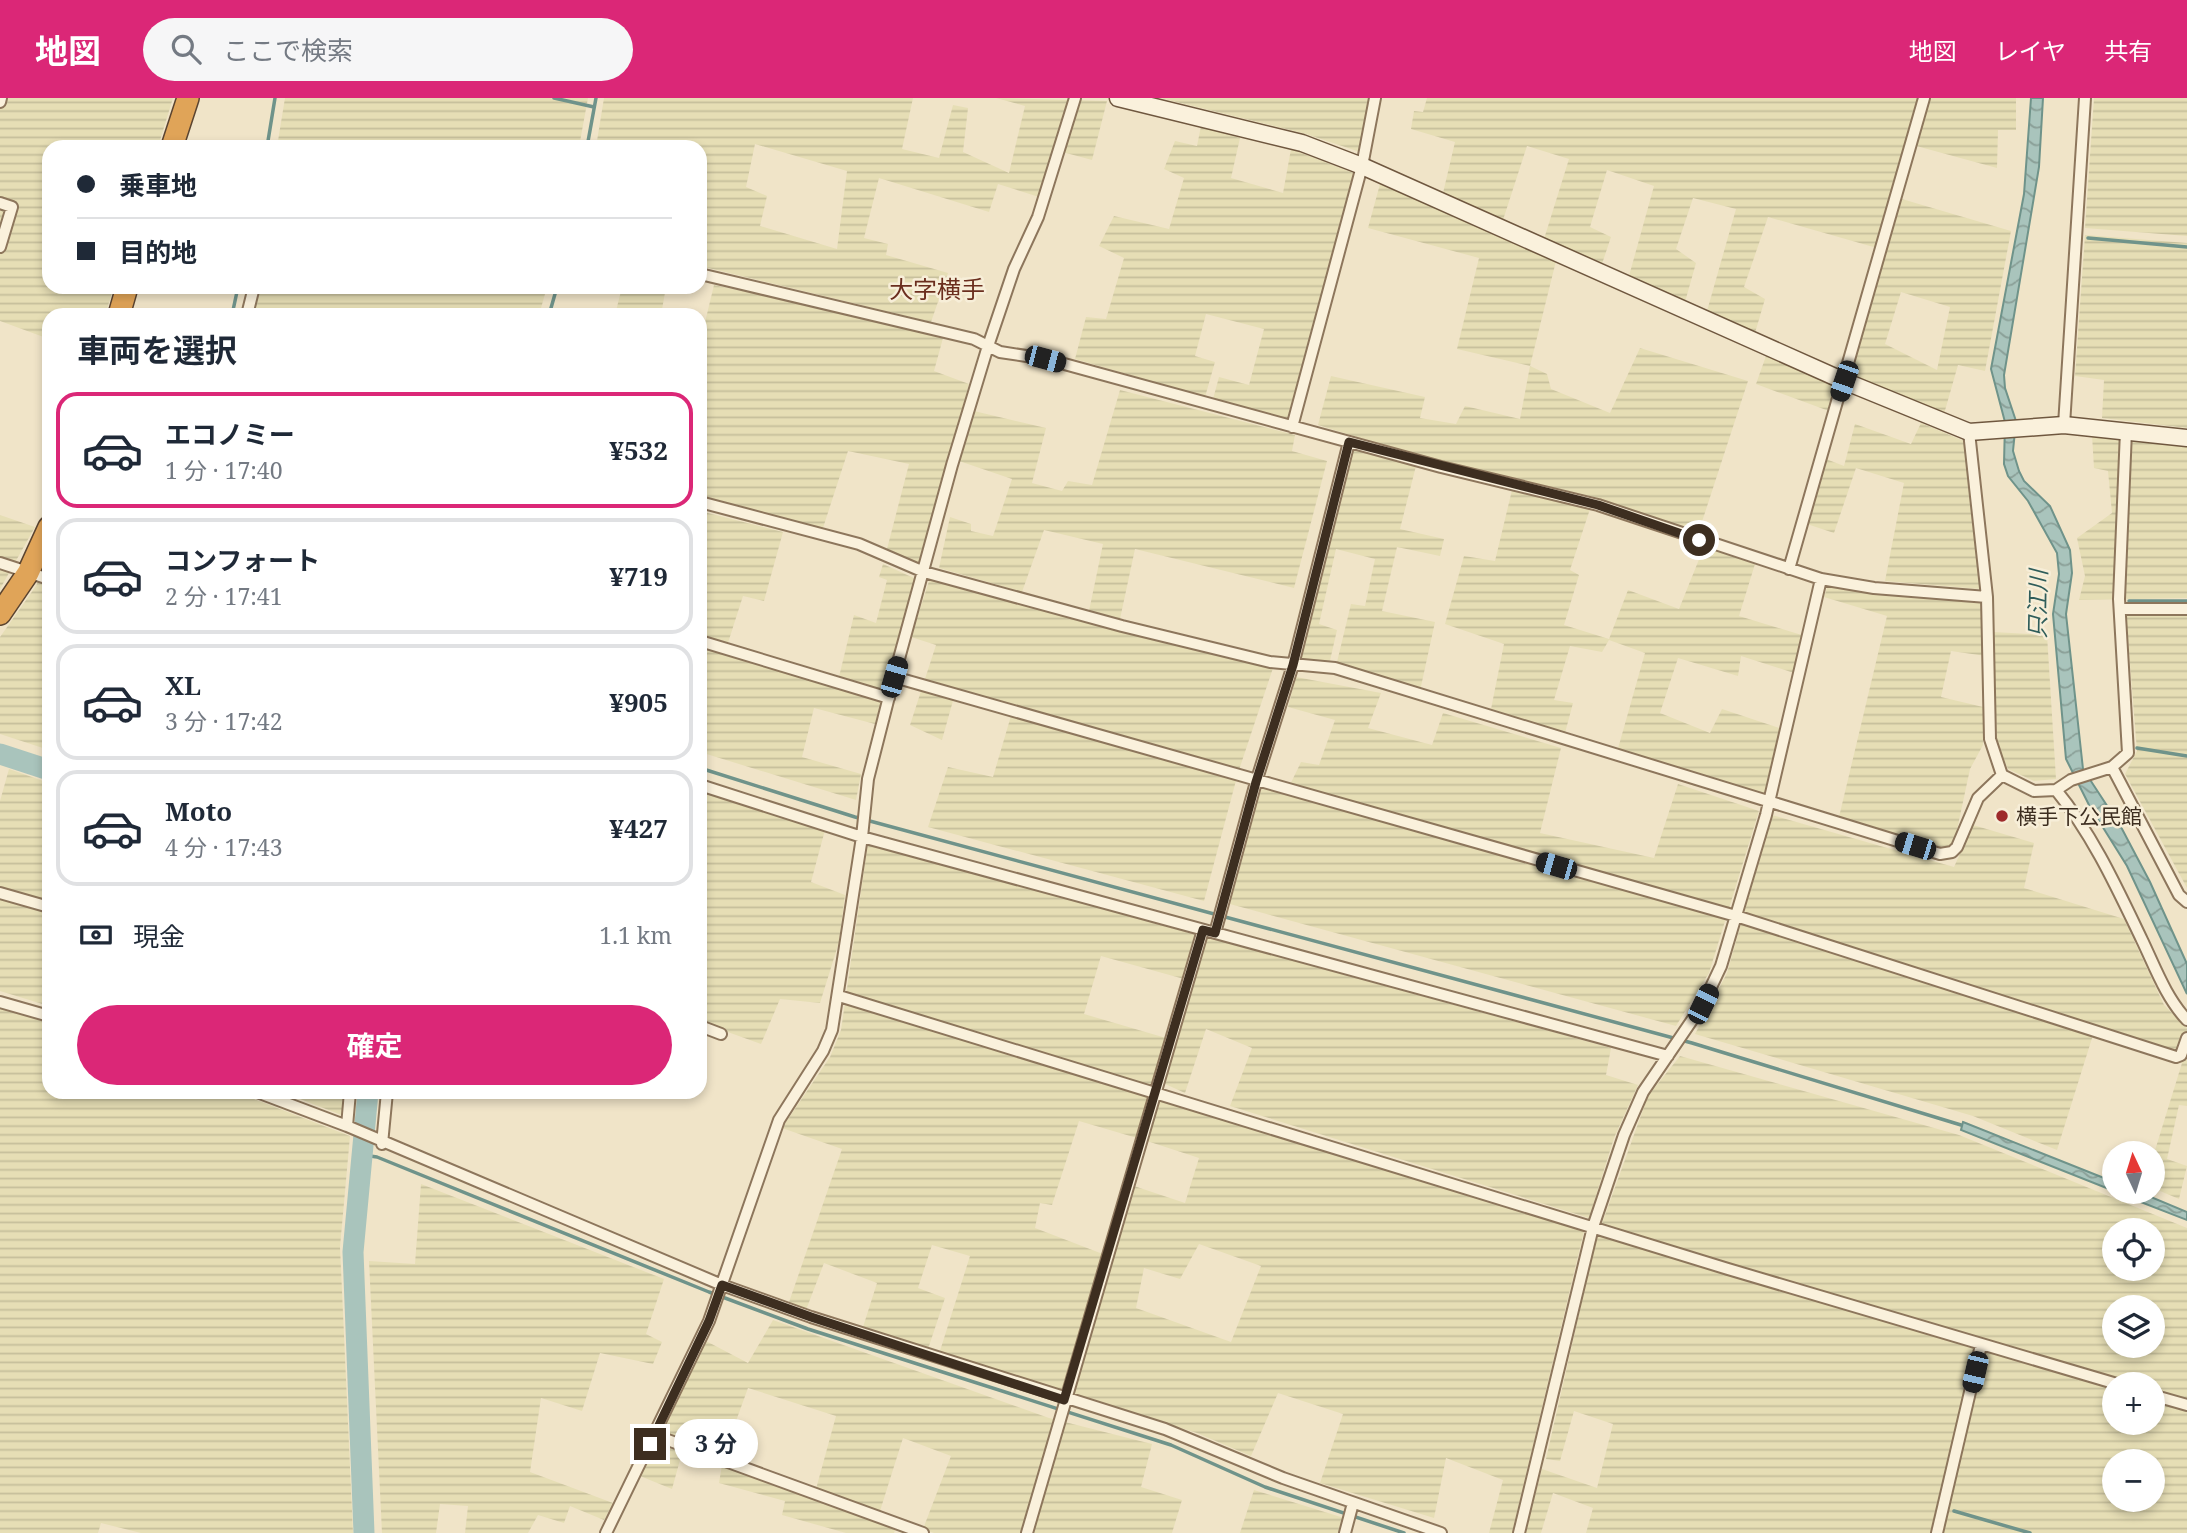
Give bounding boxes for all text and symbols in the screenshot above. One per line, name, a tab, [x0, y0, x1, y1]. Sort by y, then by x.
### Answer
search box	[143, 18, 633, 81]
text: 地図	[35, 28, 101, 73]
icon: search	[167, 30, 205, 68]
text: ここで検索	[223, 32, 353, 68]
text: 地図	[1909, 34, 1957, 67]
text: レイヤ	[1995, 34, 2066, 67]
text: 共有	[2104, 34, 2152, 67]
text: 乗車地	[119, 167, 197, 203]
text: 目的地	[119, 234, 197, 270]
district label: 大字横手	[889, 272, 985, 305]
text: 車両を選択	[77, 328, 237, 371]
car	[1022, 343, 1069, 375]
car	[1828, 358, 1861, 404]
text: エコノミー	[165, 416, 295, 452]
icon: car	[81, 419, 144, 482]
text: ¥532	[609, 432, 668, 468]
text: 1 分 · 17:40	[165, 454, 283, 486]
route start	[1683, 524, 1715, 556]
text: コンフォート	[165, 542, 320, 578]
icon: car	[81, 545, 144, 608]
text: ¥719	[609, 558, 668, 594]
water label: 只江川	[2020, 566, 2054, 639]
text: 2 分 · 17:41	[165, 580, 283, 612]
car	[879, 654, 910, 700]
text: XL	[165, 667, 201, 703]
icon: car	[81, 671, 144, 734]
text: ¥905	[609, 684, 668, 720]
text: 3 分 · 17:42	[165, 705, 283, 737]
text: Moto	[165, 793, 232, 829]
icon: car	[81, 797, 144, 860]
place label: 横手下公民館	[2016, 802, 2142, 830]
marker: 横手下公民館	[1994, 808, 2010, 824]
text: ¥427	[609, 810, 668, 846]
car	[1892, 830, 1939, 862]
text: 4 分 · 17:43	[165, 831, 283, 863]
car	[1533, 850, 1580, 882]
icon: cash	[77, 916, 115, 954]
text: 現金	[133, 918, 185, 954]
text: 1.1 km	[599, 919, 672, 951]
car	[1685, 981, 1722, 1027]
button: 確定	[77, 1005, 672, 1085]
north arrow	[2102, 1141, 2165, 1204]
map controls	[2102, 1141, 2165, 1512]
button: locate	[2102, 1218, 2165, 1281]
button: layers	[2102, 1295, 2165, 1358]
car	[1961, 1349, 1990, 1395]
button: +	[2102, 1372, 2165, 1435]
callout: 3 分	[674, 1420, 758, 1468]
text: 3 分	[695, 1427, 737, 1459]
route end	[634, 1428, 666, 1460]
button: −	[2102, 1449, 2165, 1512]

